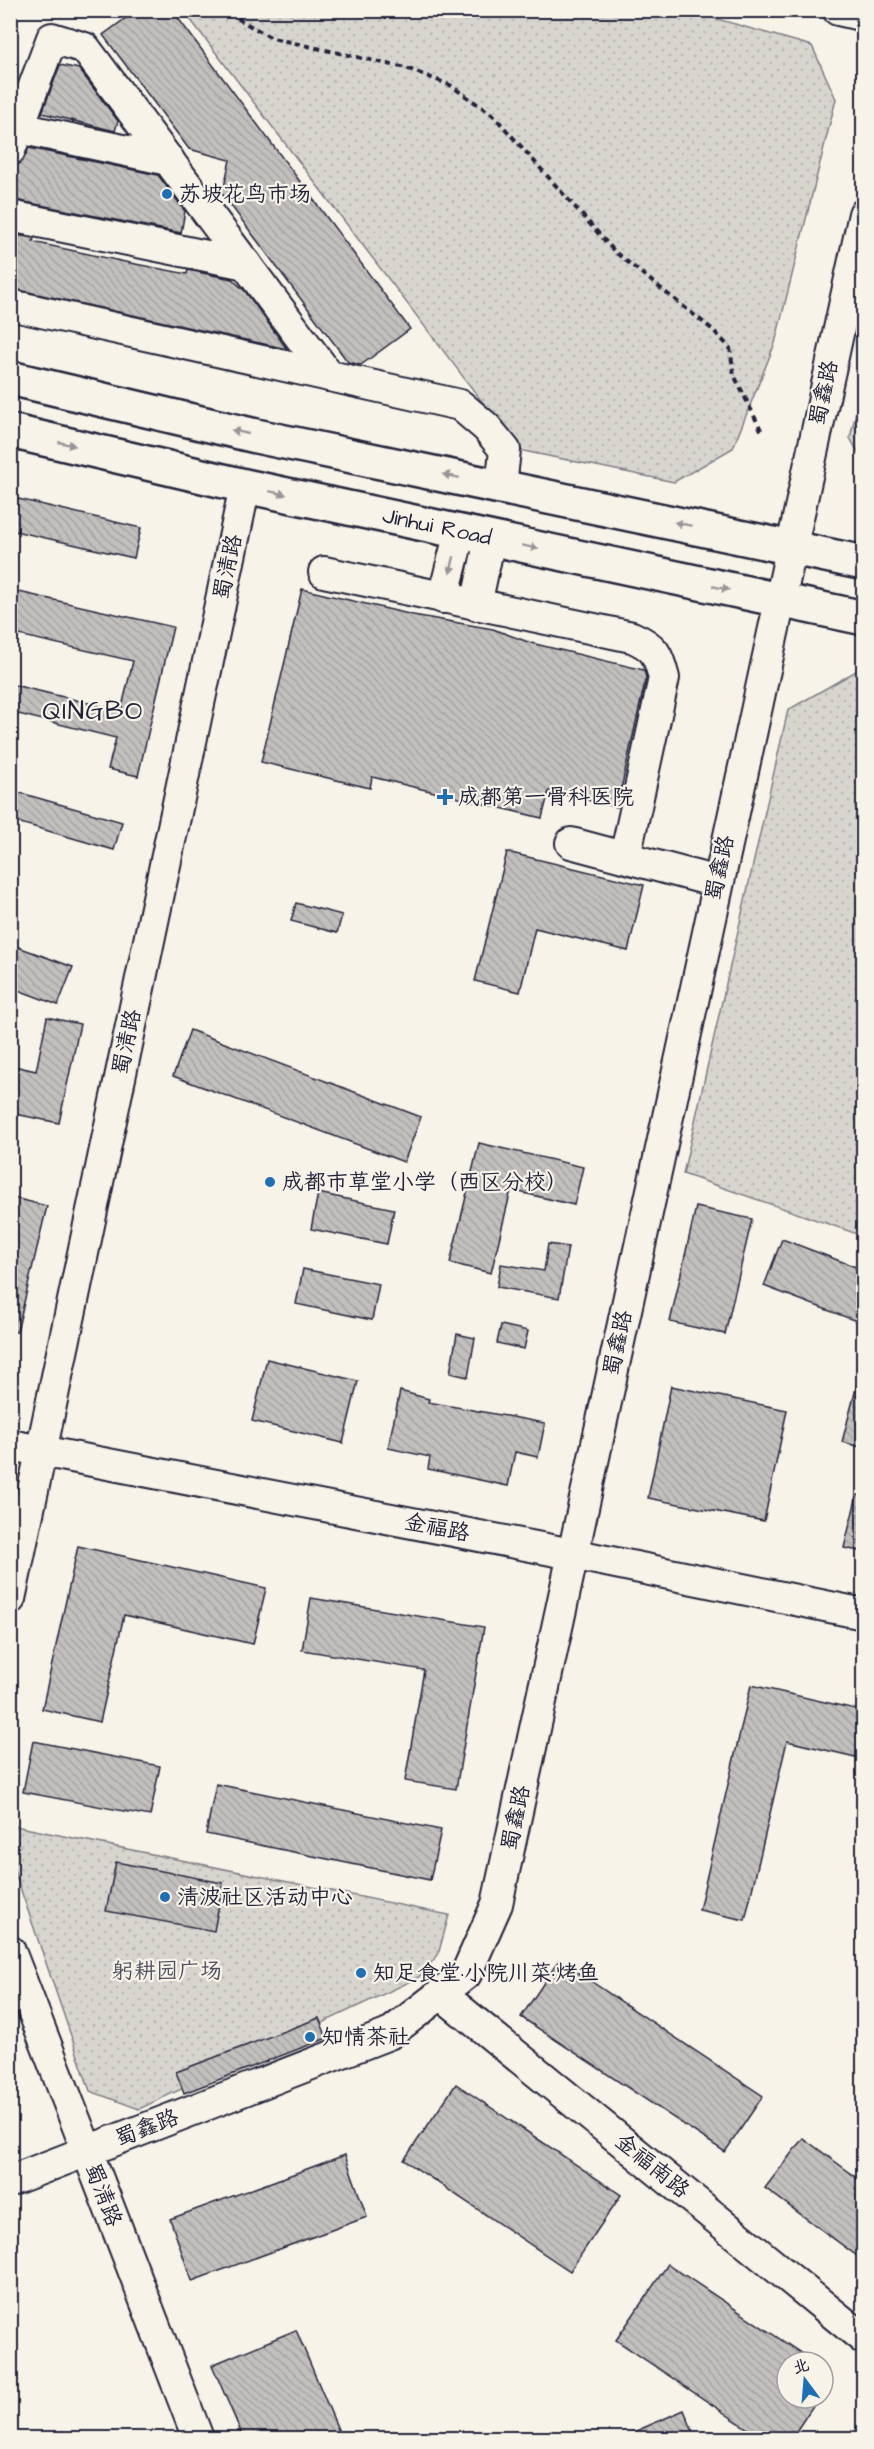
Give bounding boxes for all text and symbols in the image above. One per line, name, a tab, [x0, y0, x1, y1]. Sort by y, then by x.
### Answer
place label: 苏坡花鸟市场	[179, 179, 311, 210]
marker: 苏坡花鸟市场	[160, 187, 174, 201]
street label: 蜀鑫路	[802, 357, 846, 429]
one-way arrow	[230, 427, 249, 436]
one-way arrow	[58, 440, 77, 450]
one-way arrow	[441, 471, 460, 480]
one-way arrow	[269, 489, 288, 498]
street label: Jinhui Road	[380, 500, 494, 554]
one-way arrow	[674, 519, 692, 529]
street label: 蜀清路	[206, 531, 250, 603]
one-way arrow	[521, 543, 540, 552]
one-way arrow	[446, 556, 456, 574]
one-way arrow	[712, 584, 731, 593]
district label: QINGBO	[42, 693, 144, 729]
place label: 成都第一骨科医院	[458, 782, 634, 813]
marker: 成都第一骨科医院	[436, 788, 454, 806]
street label: 蜀鑫路	[698, 832, 742, 904]
street label: 蜀清路	[105, 1006, 149, 1078]
place label: 成都市草堂小学（西区分校）	[282, 1167, 568, 1198]
marker: 成都市草堂小学（西区分校）	[263, 1175, 277, 1189]
street label: 蜀鑫路	[596, 1307, 640, 1379]
street label: 金福路	[402, 1506, 472, 1550]
street label: 蜀鑫路	[494, 1782, 538, 1854]
place label: 清波社区活动中心	[177, 1882, 353, 1913]
marker: 清波社区活动中心	[158, 1890, 172, 1904]
park label: 躬耕园广场	[112, 1956, 222, 1987]
place label: 知足食堂·小院川菜·烤鱼	[373, 1958, 599, 1989]
marker: 知足食堂·小院川菜·烤鱼	[354, 1966, 368, 1980]
place label: 知情茶社	[322, 2022, 410, 2053]
marker: 知情茶社	[303, 2030, 317, 2044]
street label: 蜀鑫路	[111, 2102, 183, 2154]
street label: 金福南路	[608, 2126, 696, 2206]
street label: 蜀清路	[77, 2159, 129, 2231]
north arrow	[775, 2350, 835, 2410]
text: 北	[790, 2354, 812, 2379]

